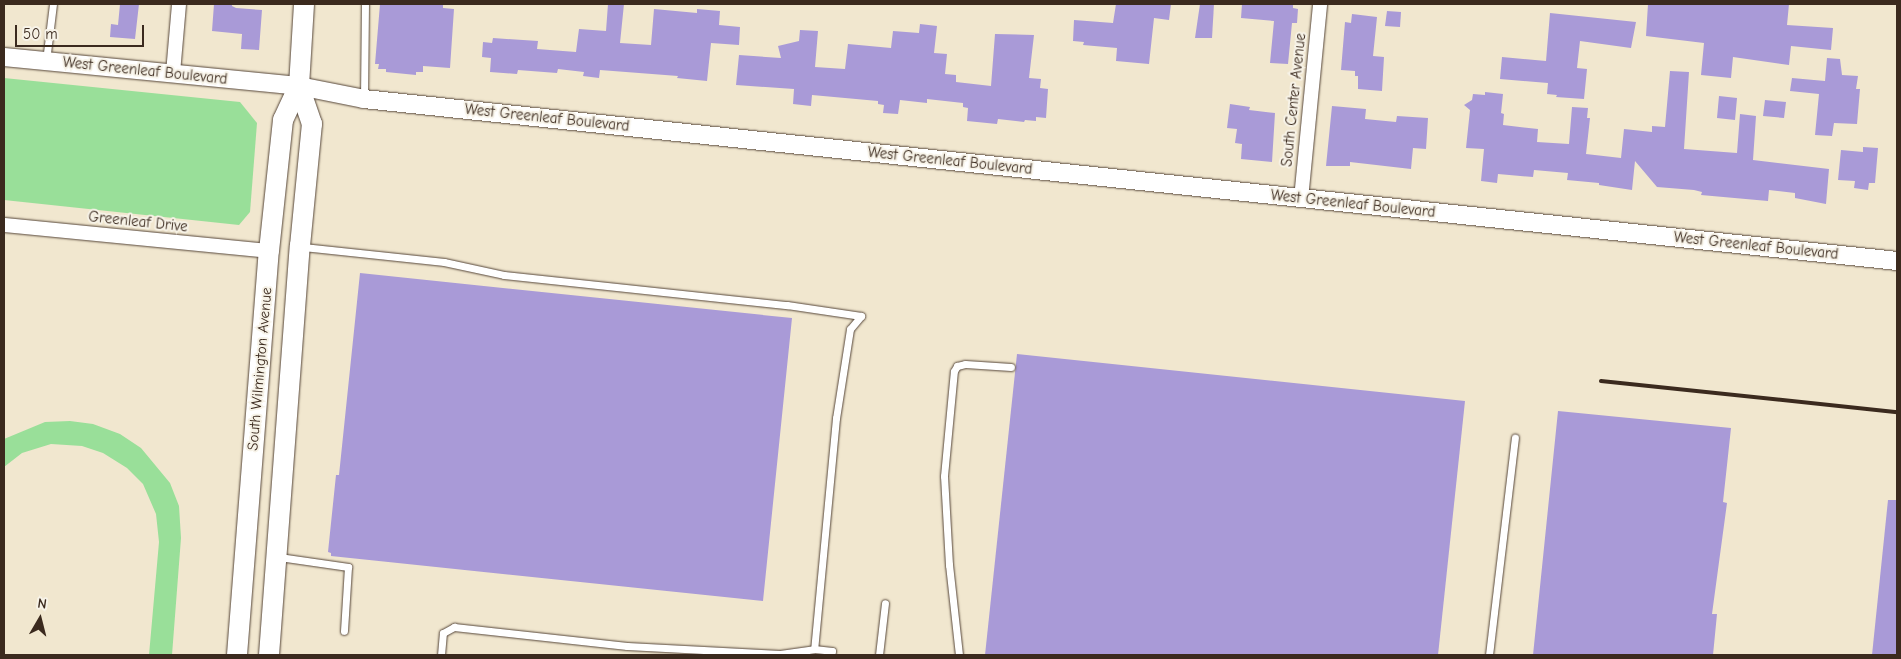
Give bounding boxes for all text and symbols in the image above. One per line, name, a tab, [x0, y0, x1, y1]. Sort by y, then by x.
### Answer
scale bar	[18, 15, 146, 47]
text: 50 m	[23, 25, 58, 43]
street label: South Center Avenue	[1278, 32, 1310, 168]
street label: West Greenleaf Boulevard	[62, 53, 228, 89]
street label: West Greenleaf Boulevard	[464, 100, 630, 136]
street label: West Greenleaf Boulevard	[867, 143, 1033, 179]
street label: West Greenleaf Boulevard	[1270, 186, 1436, 222]
street label: Greenleaf Drive	[87, 208, 189, 236]
street label: West Greenleaf Boulevard	[1673, 228, 1839, 264]
street label: South Wilmington Avenue	[244, 287, 276, 451]
north arrow	[15, 594, 65, 644]
text: N	[36, 595, 48, 613]

